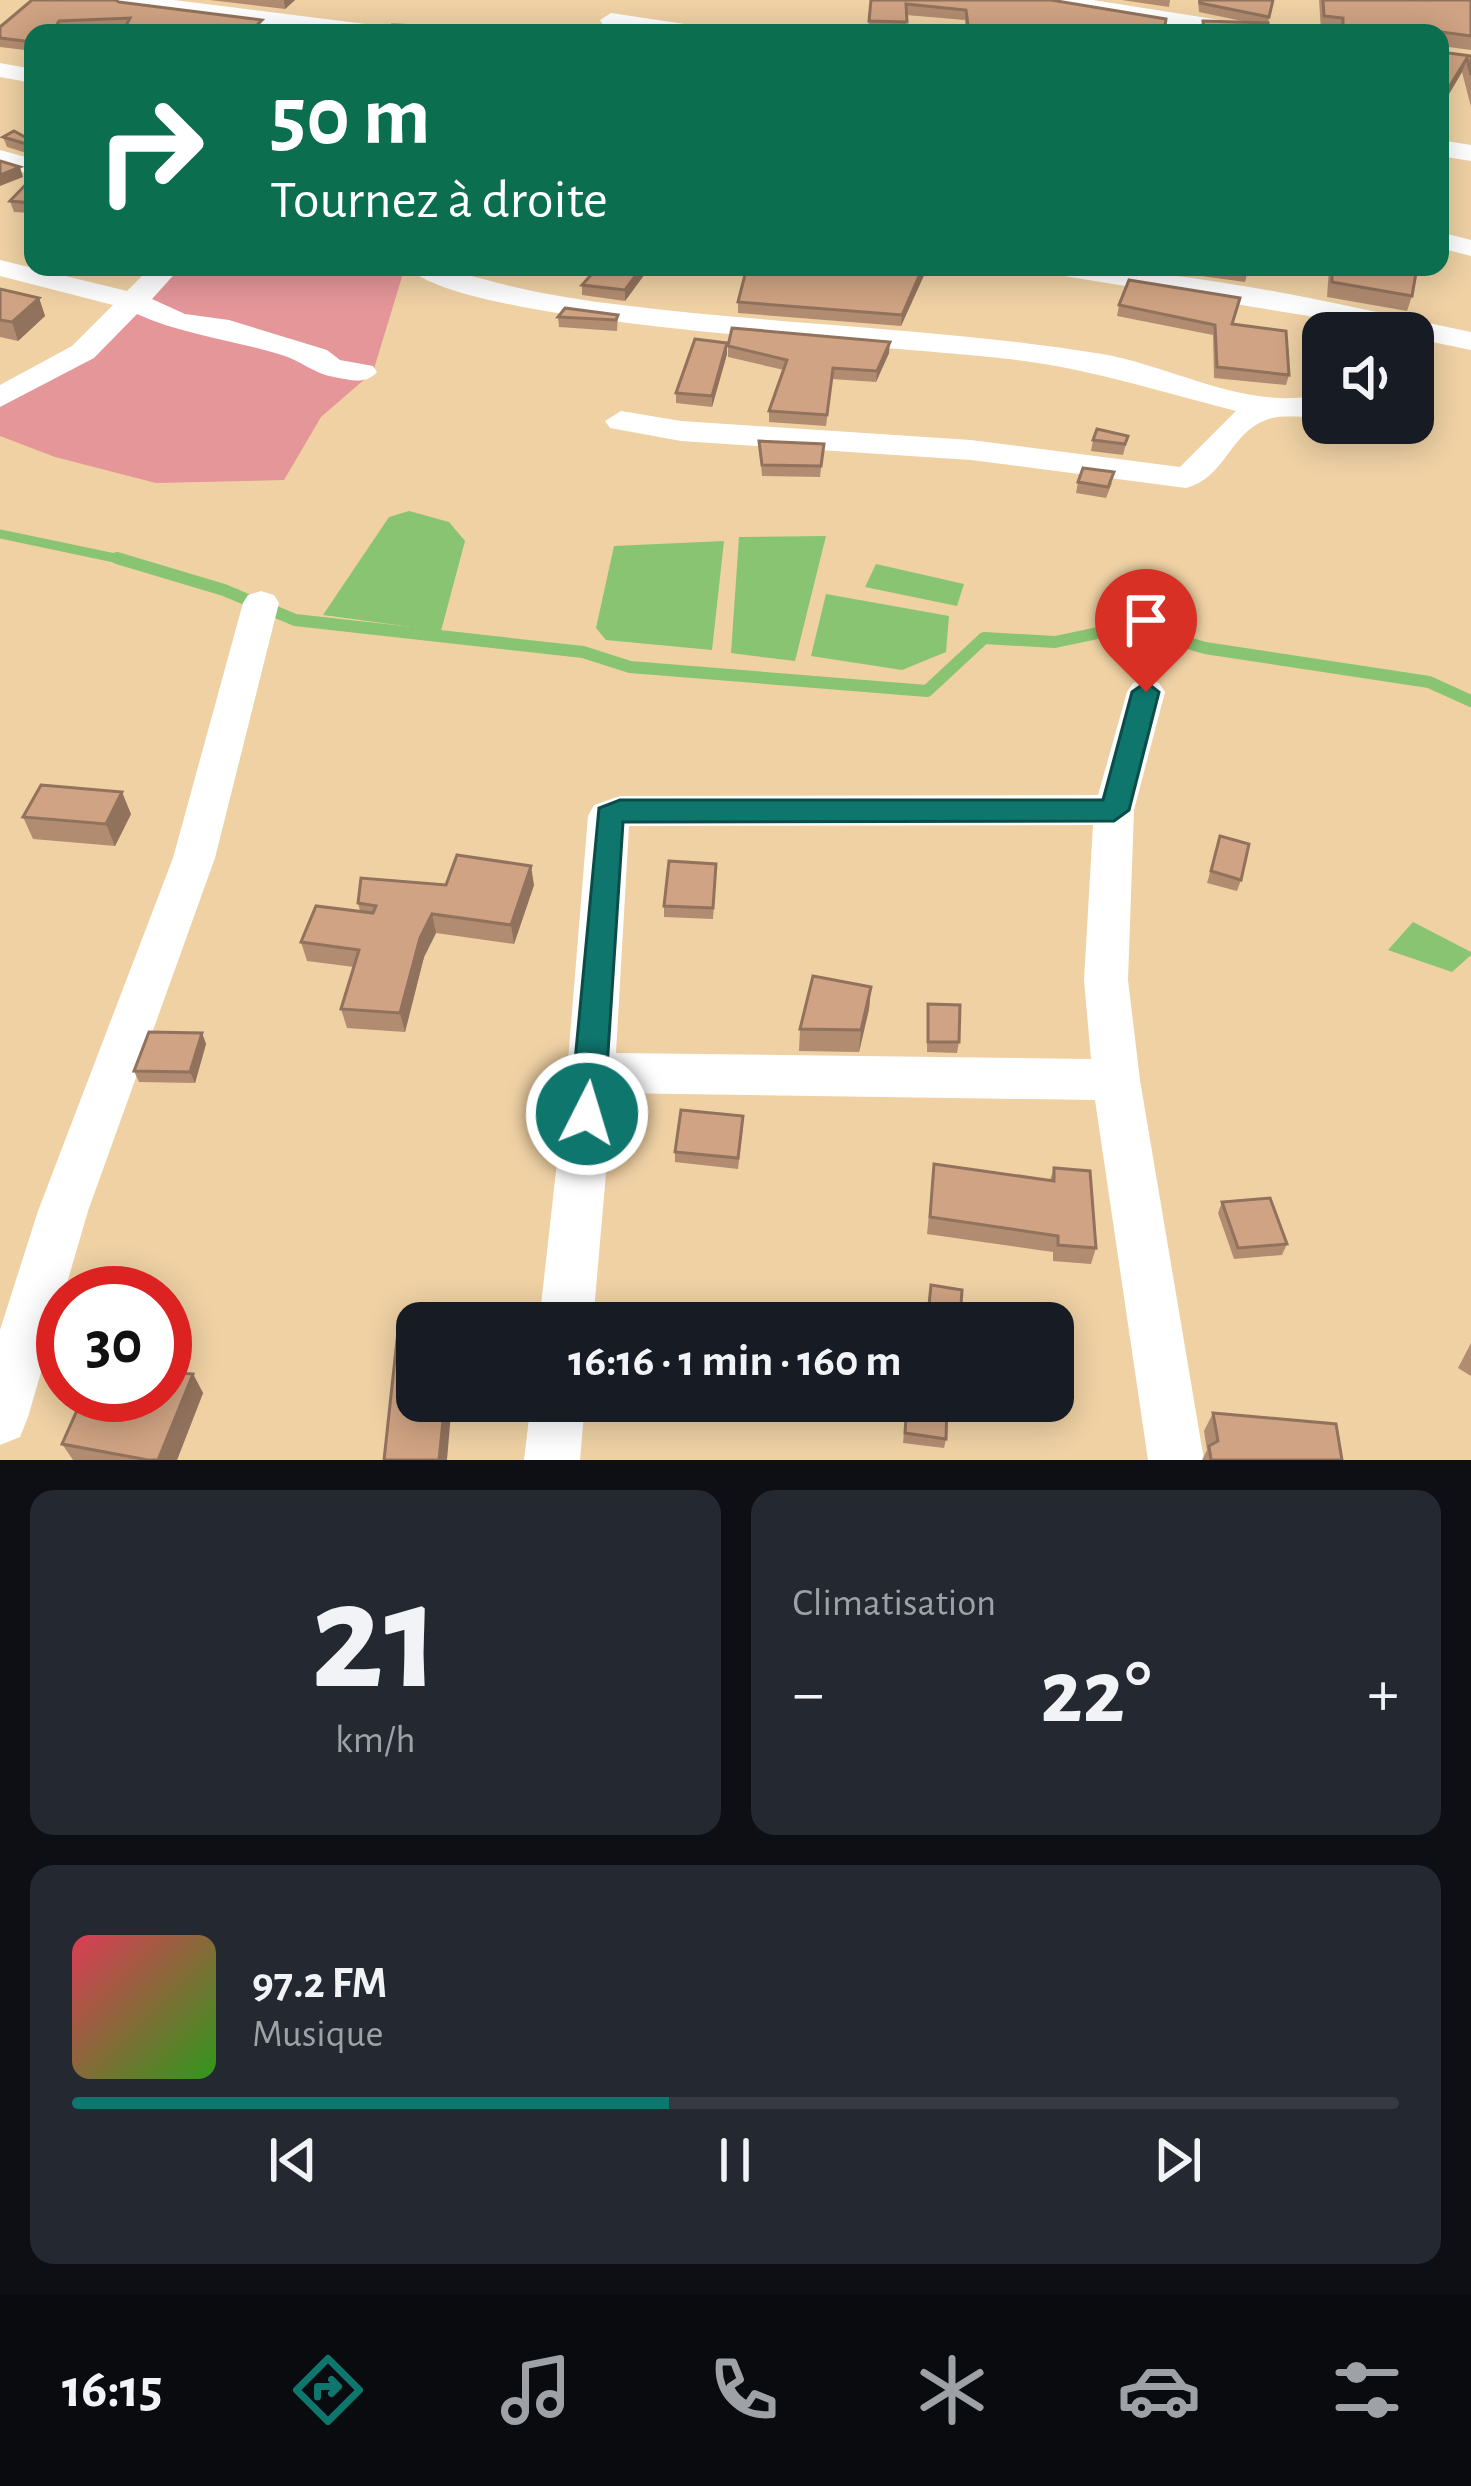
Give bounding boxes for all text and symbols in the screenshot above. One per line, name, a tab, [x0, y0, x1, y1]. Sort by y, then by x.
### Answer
icon: right	[72, 72, 228, 228]
text: 50 m	[270, 76, 431, 160]
text: Tournez à droite	[270, 174, 608, 228]
map controls	[1302, 312, 1434, 444]
button: sound	[1302, 312, 1434, 444]
pin	[1095, 569, 1197, 692]
icon: arrive	[1113, 587, 1179, 653]
position arrow	[524, 1051, 650, 1177]
speed limit sign: 30	[36, 1266, 192, 1422]
text: 16:16 · 1 min · 160 m	[568, 1339, 902, 1384]
text: 21	[310, 1561, 440, 1717]
text: Climatisation	[793, 1584, 996, 1623]
text: 22°	[1040, 1649, 1151, 1739]
text: −	[793, 1661, 824, 1727]
text: +	[1367, 1661, 1399, 1727]
text: km/h	[335, 1721, 415, 1760]
text: 97.2 FM	[252, 1961, 387, 2006]
text: Musique	[252, 2015, 383, 2054]
icon: previous	[260, 2127, 326, 2193]
icon: pause	[702, 2127, 768, 2193]
icon: next	[1145, 2127, 1211, 2193]
icon: directions	[286, 2348, 370, 2432]
icon: music	[494, 2348, 578, 2432]
icon: phone	[702, 2348, 786, 2432]
icon: climate	[910, 2348, 994, 2432]
icon: car	[1117, 2348, 1201, 2432]
icon: filters	[1325, 2348, 1409, 2432]
text: 16:15	[62, 2363, 163, 2417]

